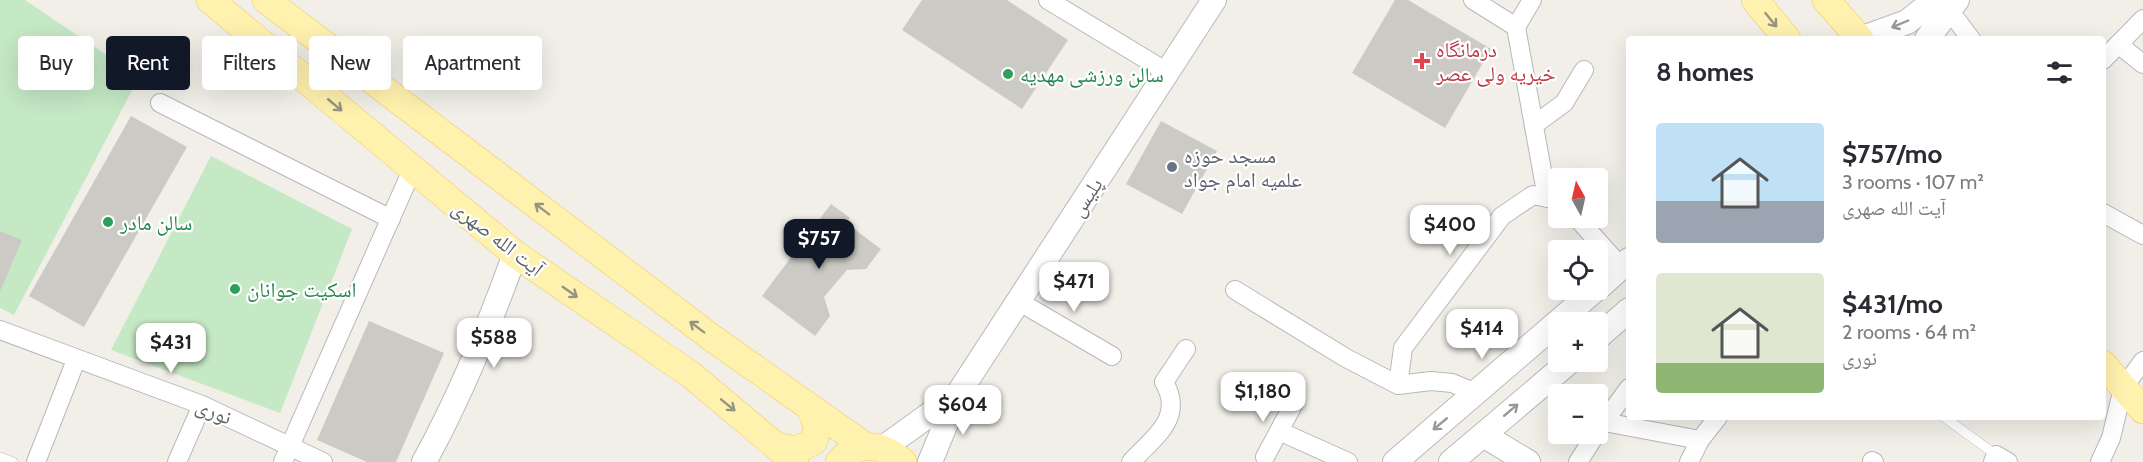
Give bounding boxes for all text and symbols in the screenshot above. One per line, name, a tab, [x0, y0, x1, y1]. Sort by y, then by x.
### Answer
one-way arrow	[1764, 11, 1777, 27]
one-way arrow	[1891, 19, 1909, 30]
chip: Buy	[18, 36, 94, 90]
chip: Rent	[106, 36, 190, 90]
chip: Filters	[202, 36, 297, 90]
chip: New	[309, 36, 391, 90]
chip: Apartment	[403, 36, 542, 90]
place label: درمانگاه خیریه ولی عصر	[1435, 37, 1556, 87]
marker: درمانگاه خیریه ولی عصر	[1413, 52, 1431, 70]
text: 8 homes	[1656, 56, 1754, 88]
icon: filters	[2043, 56, 2076, 89]
place label: سالن ورزشی مهدیه	[1020, 62, 1164, 88]
marker: سالن ورزشی مهدیه	[1001, 67, 1015, 81]
one-way arrow	[327, 99, 343, 112]
text: $757/mo	[1842, 138, 1942, 170]
place label: مسجد حوزه علمیه امام جواد	[1184, 143, 1302, 194]
icon: home	[1704, 147, 1776, 219]
marker: مسجد حوزه علمیه امام جواد	[1165, 160, 1179, 174]
north arrow	[1548, 168, 1608, 228]
map controls	[1548, 168, 1608, 444]
text: 3 rooms · 107 m²	[1842, 170, 1984, 194]
street label: پلیس	[1064, 173, 1109, 222]
street label: آیت الله صهری	[447, 195, 549, 282]
text: آیت الله صهری	[1842, 196, 1946, 220]
one-way arrow	[534, 203, 550, 216]
pin: $400	[1414, 205, 1486, 256]
place label: سالن مادر	[119, 210, 192, 236]
text: $400	[1424, 212, 1476, 236]
marker: سالن مادر	[101, 215, 115, 229]
pin: $757	[783, 219, 855, 270]
text: $757	[798, 226, 840, 250]
button: locate	[1548, 240, 1608, 300]
pin: $471	[1038, 262, 1110, 313]
text: $471	[1053, 269, 1095, 293]
place label: اسکیت جوانان	[247, 277, 356, 302]
marker: اسکیت جوانان	[228, 282, 242, 296]
one-way arrow	[561, 286, 578, 298]
text: $431/mo	[1842, 288, 1943, 320]
icon: home	[1704, 297, 1776, 369]
pin: $414	[1446, 309, 1518, 360]
button: +	[1548, 312, 1608, 372]
text: $414	[1460, 316, 1504, 340]
pin: $588	[458, 318, 530, 369]
text: 2 rooms · 64 m²	[1842, 320, 1976, 344]
one-way arrow	[689, 321, 705, 334]
pin: $431	[135, 323, 207, 374]
text: $588	[471, 325, 517, 349]
text: $431	[150, 330, 192, 354]
text: نوری	[1842, 346, 1877, 370]
pin: $1,180	[1214, 372, 1312, 423]
text: $1,180	[1235, 379, 1291, 403]
button: −	[1548, 384, 1608, 444]
pin: $604	[927, 385, 999, 436]
street label: نوری	[192, 392, 236, 430]
text: $604	[938, 392, 988, 416]
one-way arrow	[720, 399, 736, 412]
one-way arrow	[1503, 404, 1519, 417]
one-way arrow	[1433, 417, 1448, 431]

